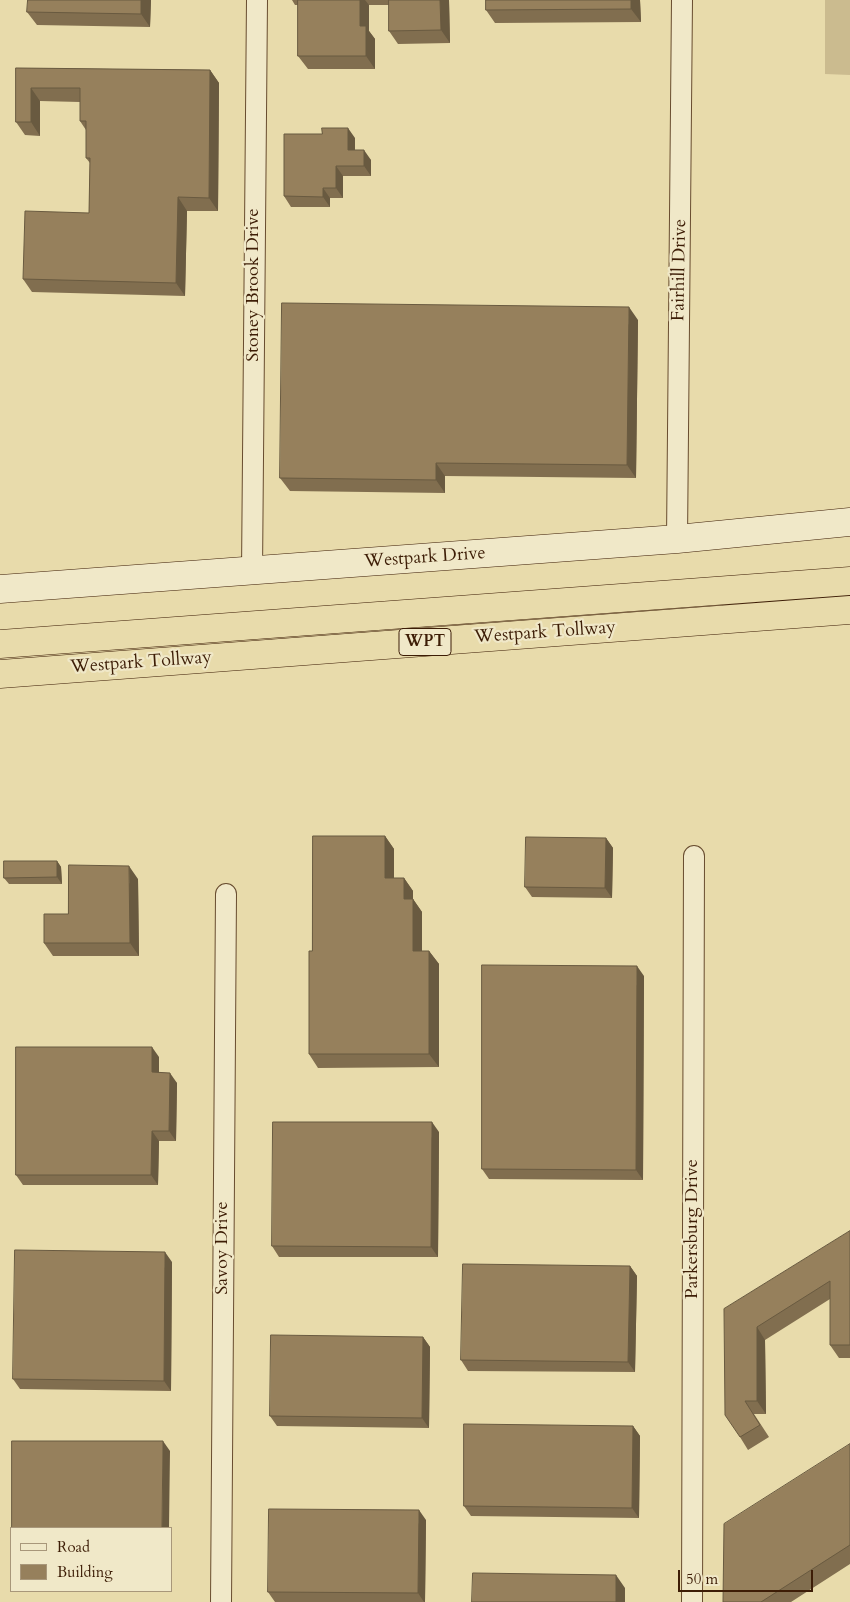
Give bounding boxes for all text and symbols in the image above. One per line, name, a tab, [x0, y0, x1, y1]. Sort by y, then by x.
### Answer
street label: Stoney Brook Drive	[243, 208, 265, 362]
street label: Fairhill Drive	[668, 219, 692, 321]
street label: Westpark Drive	[364, 543, 486, 573]
street label: Westpark Tollway	[473, 617, 617, 649]
road number: WPT	[399, 628, 451, 656]
street label: Westpark Tollway	[69, 647, 213, 679]
street label: Parkersburg Drive	[682, 1159, 704, 1299]
street label: Savoy Drive	[212, 1201, 234, 1295]
legend	[10, 1527, 172, 1592]
text: Road	[57, 1537, 90, 1557]
scale bar	[680, 1560, 815, 1592]
text: Building	[57, 1562, 113, 1582]
text: 50 m	[686, 1569, 718, 1589]

